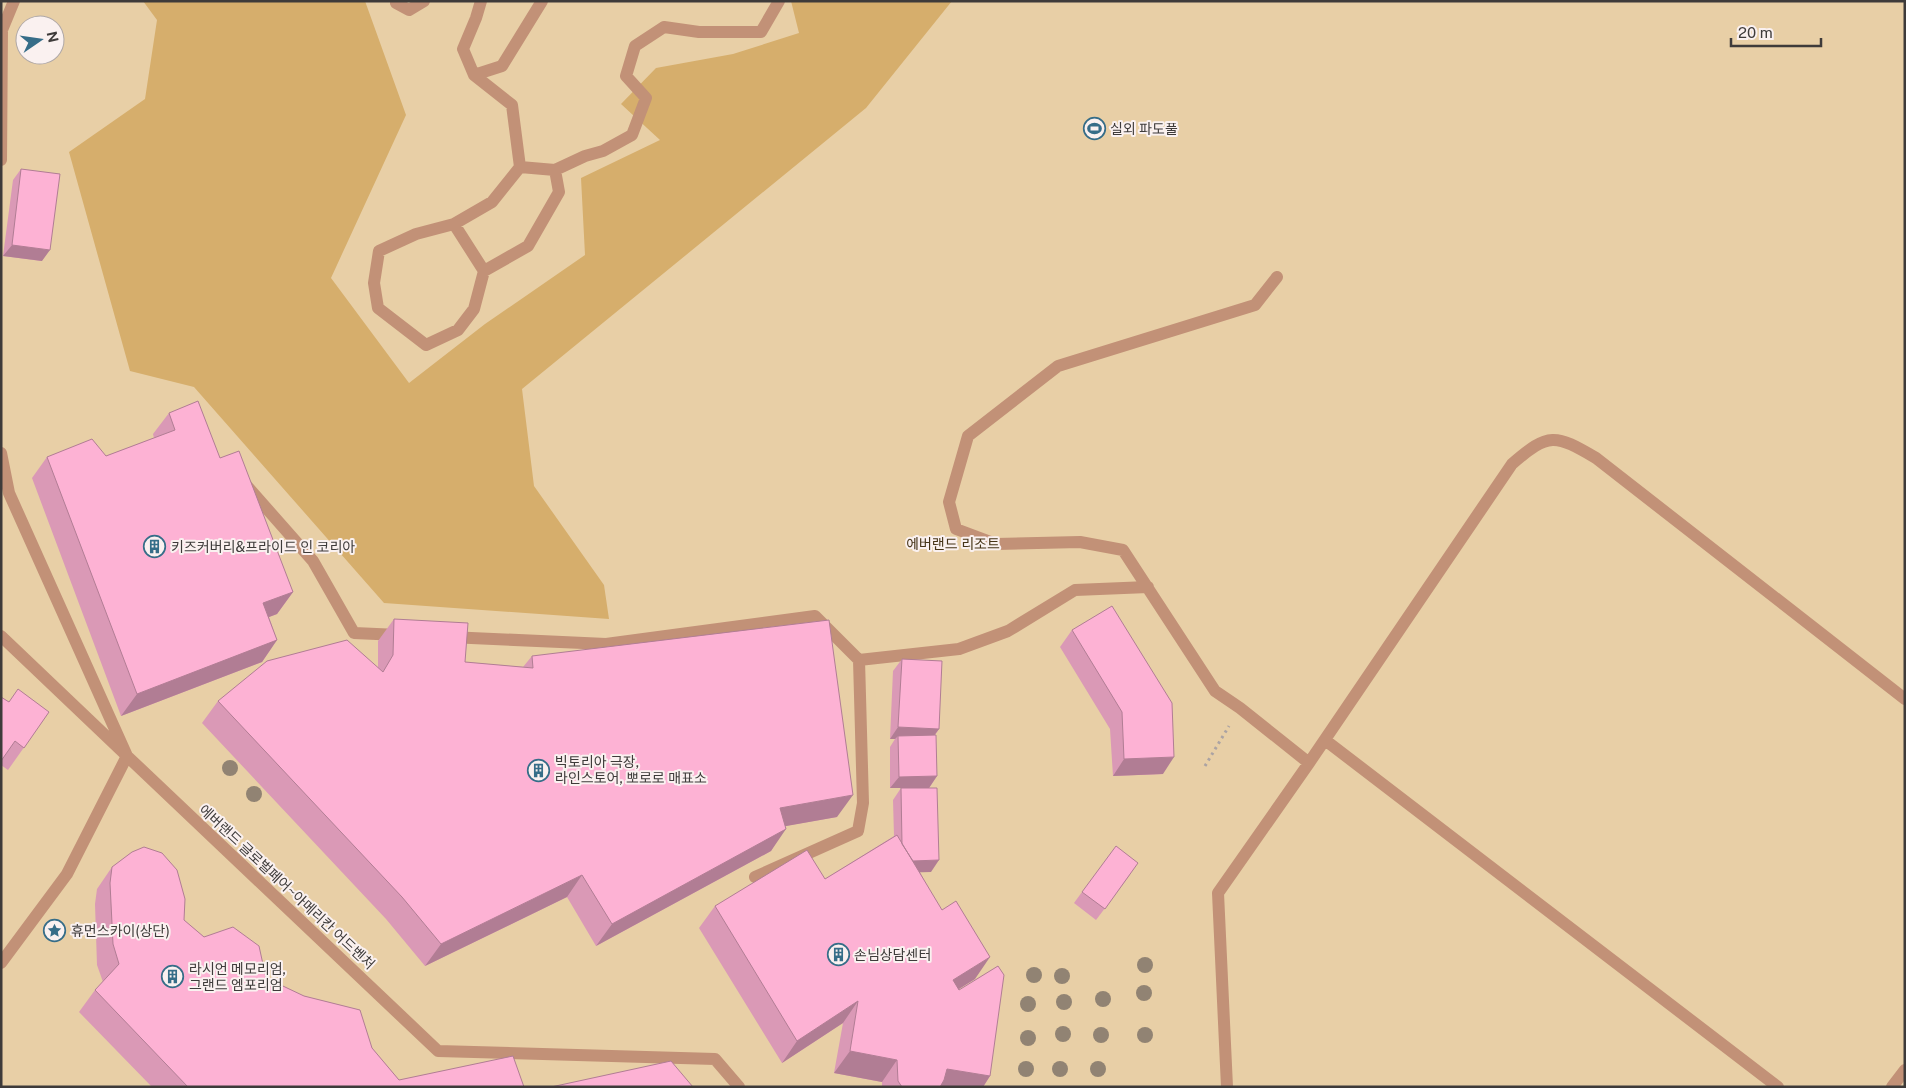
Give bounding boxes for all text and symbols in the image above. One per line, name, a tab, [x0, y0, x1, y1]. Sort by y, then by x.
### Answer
north arrow	[15, 15, 65, 65]
scale bar	[1731, 15, 1821, 47]
text: 20 m	[1738, 24, 1773, 41]
text: N	[44, 30, 62, 44]
sports icon: 실외 파도풀	[1082, 117, 1106, 141]
place label: 실외 파도풀	[1110, 121, 1178, 137]
building icon: 키즈커버리&프라이드 인 코리아	[143, 535, 167, 559]
park label: 에버랜드 리조트	[906, 536, 1000, 552]
place label: 키즈커버리&프라이드 인 코리아	[171, 539, 355, 555]
place label: 빅토리아 극장, 라인스토어, 뽀로로 매표소	[555, 754, 707, 786]
building icon: 빅토리아 극장, 라인스토어, 뽀로로 매표소	[527, 758, 551, 782]
street label: 에버랜드 글로벌페어~아메리칸 어드벤처	[196, 801, 378, 973]
place icon: 휴먼스카이(상단)	[43, 919, 67, 943]
place label: 휴먼스카이(상단)	[71, 923, 170, 939]
building icon: 손님상담센터	[826, 943, 850, 967]
place label: 손님상담센터	[854, 947, 931, 963]
place label: 라시언 메모리엄, 그랜드 엠포리엄	[189, 961, 286, 993]
building icon: 라시언 메모리엄, 그랜드 엠포리엄	[161, 965, 185, 989]

